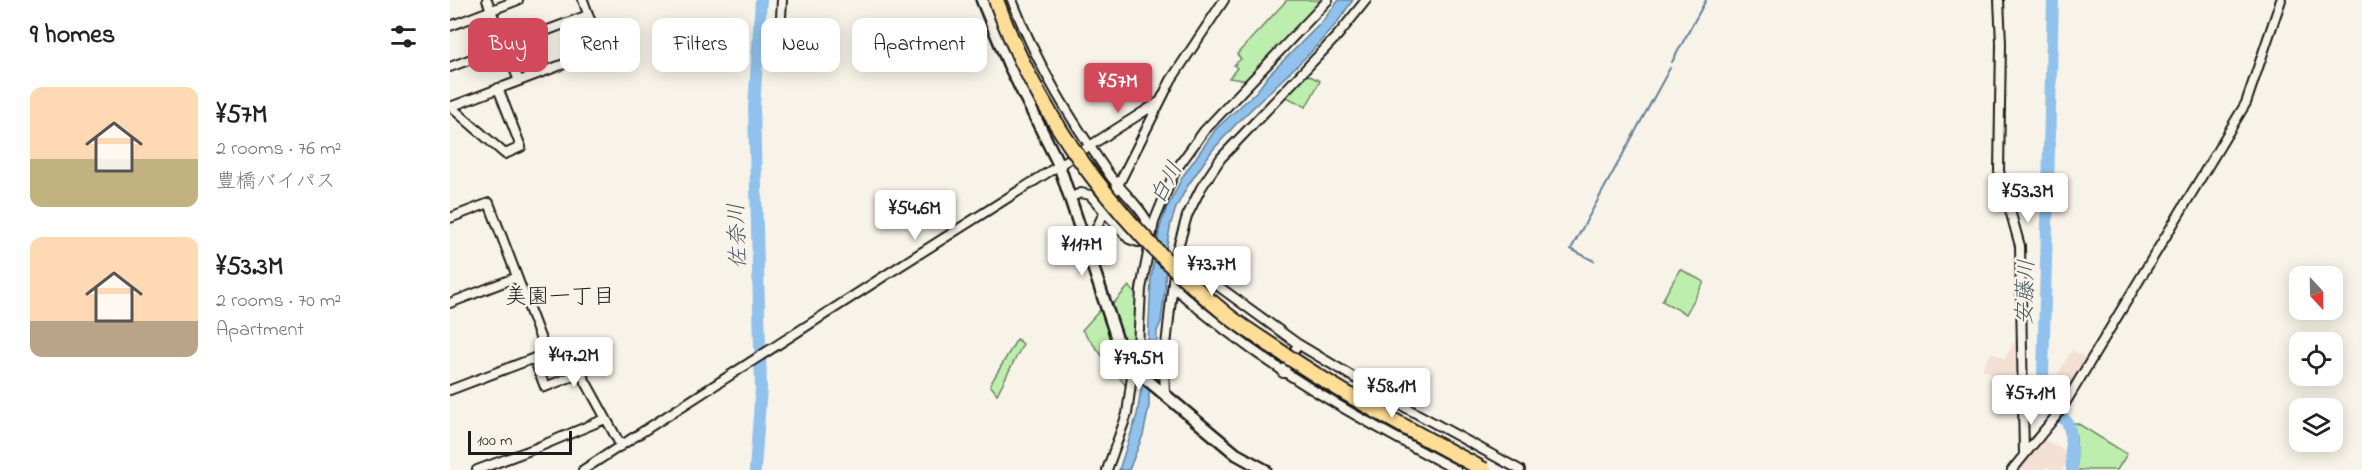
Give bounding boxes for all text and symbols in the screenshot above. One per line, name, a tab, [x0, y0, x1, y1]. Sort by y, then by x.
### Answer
text: 9 homes	[30, 17, 115, 55]
chip: Buy	[468, 18, 548, 72]
chip: Rent	[560, 18, 640, 72]
chip: Filters	[652, 18, 749, 72]
chip: New	[761, 18, 840, 72]
chip: Apartment	[852, 18, 987, 72]
icon: filters	[387, 20, 420, 53]
pin: ¥57M	[1082, 63, 1154, 114]
text: ¥57M	[1098, 68, 1138, 97]
text: ¥57M	[216, 97, 268, 135]
icon: home	[78, 111, 150, 183]
text: 2 rooms · 76 m²	[216, 135, 341, 164]
water label: 白川	[1143, 156, 1192, 210]
text: 豊橋バイパス	[216, 168, 336, 197]
pin: ¥53.3M	[1979, 173, 2077, 224]
text: ¥53.3M	[2002, 178, 2054, 207]
pin: ¥54.6M	[866, 190, 964, 241]
text: ¥54.6M	[889, 195, 941, 224]
water label: 佐奈川	[722, 202, 756, 269]
pin: ¥117M	[1040, 226, 1124, 277]
text: ¥117M	[1062, 231, 1102, 260]
pin: ¥73.7M	[1163, 246, 1261, 297]
text: ¥53.3M	[216, 249, 284, 287]
text: ¥73.7M	[1188, 251, 1236, 280]
water label: 安藤川	[2010, 259, 2044, 326]
icon: home	[78, 261, 150, 333]
north arrow	[2289, 266, 2343, 320]
map controls	[2289, 266, 2343, 452]
district label: 美園一丁目	[505, 282, 615, 314]
text: 2 rooms · 70 m²	[216, 287, 341, 316]
text: Apartment	[216, 316, 304, 345]
button: locate	[2289, 332, 2343, 386]
pin: ¥47.2M	[525, 337, 623, 388]
pin: ¥79.5M	[1090, 340, 1188, 391]
text: ¥47.2M	[549, 342, 599, 371]
text: ¥79.5M	[1114, 345, 1164, 374]
pin: ¥58.1M	[1343, 368, 1441, 419]
text: ¥58.1M	[1367, 373, 1417, 402]
pin: ¥57.1M	[1982, 375, 2080, 426]
text: ¥57.1M	[2006, 380, 2056, 409]
button: layers	[2289, 398, 2343, 452]
scale bar	[468, 428, 572, 456]
text: 100 m	[477, 429, 512, 453]

